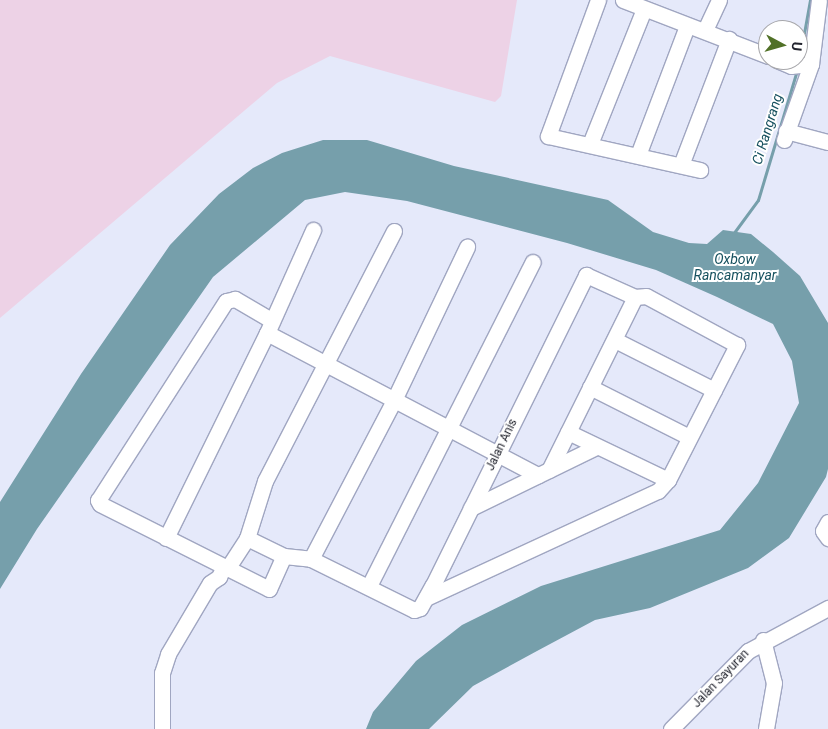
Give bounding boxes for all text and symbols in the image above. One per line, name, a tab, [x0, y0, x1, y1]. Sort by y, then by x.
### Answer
north arrow	[758, 20, 808, 70]
text: U	[788, 41, 805, 52]
water label: Ci Rangrang	[748, 91, 786, 167]
water label: Oxbow Rancamanyar	[694, 251, 776, 284]
street label: Jalan Anis	[483, 417, 521, 473]
street label: Jalan Sayuran	[690, 647, 752, 711]

